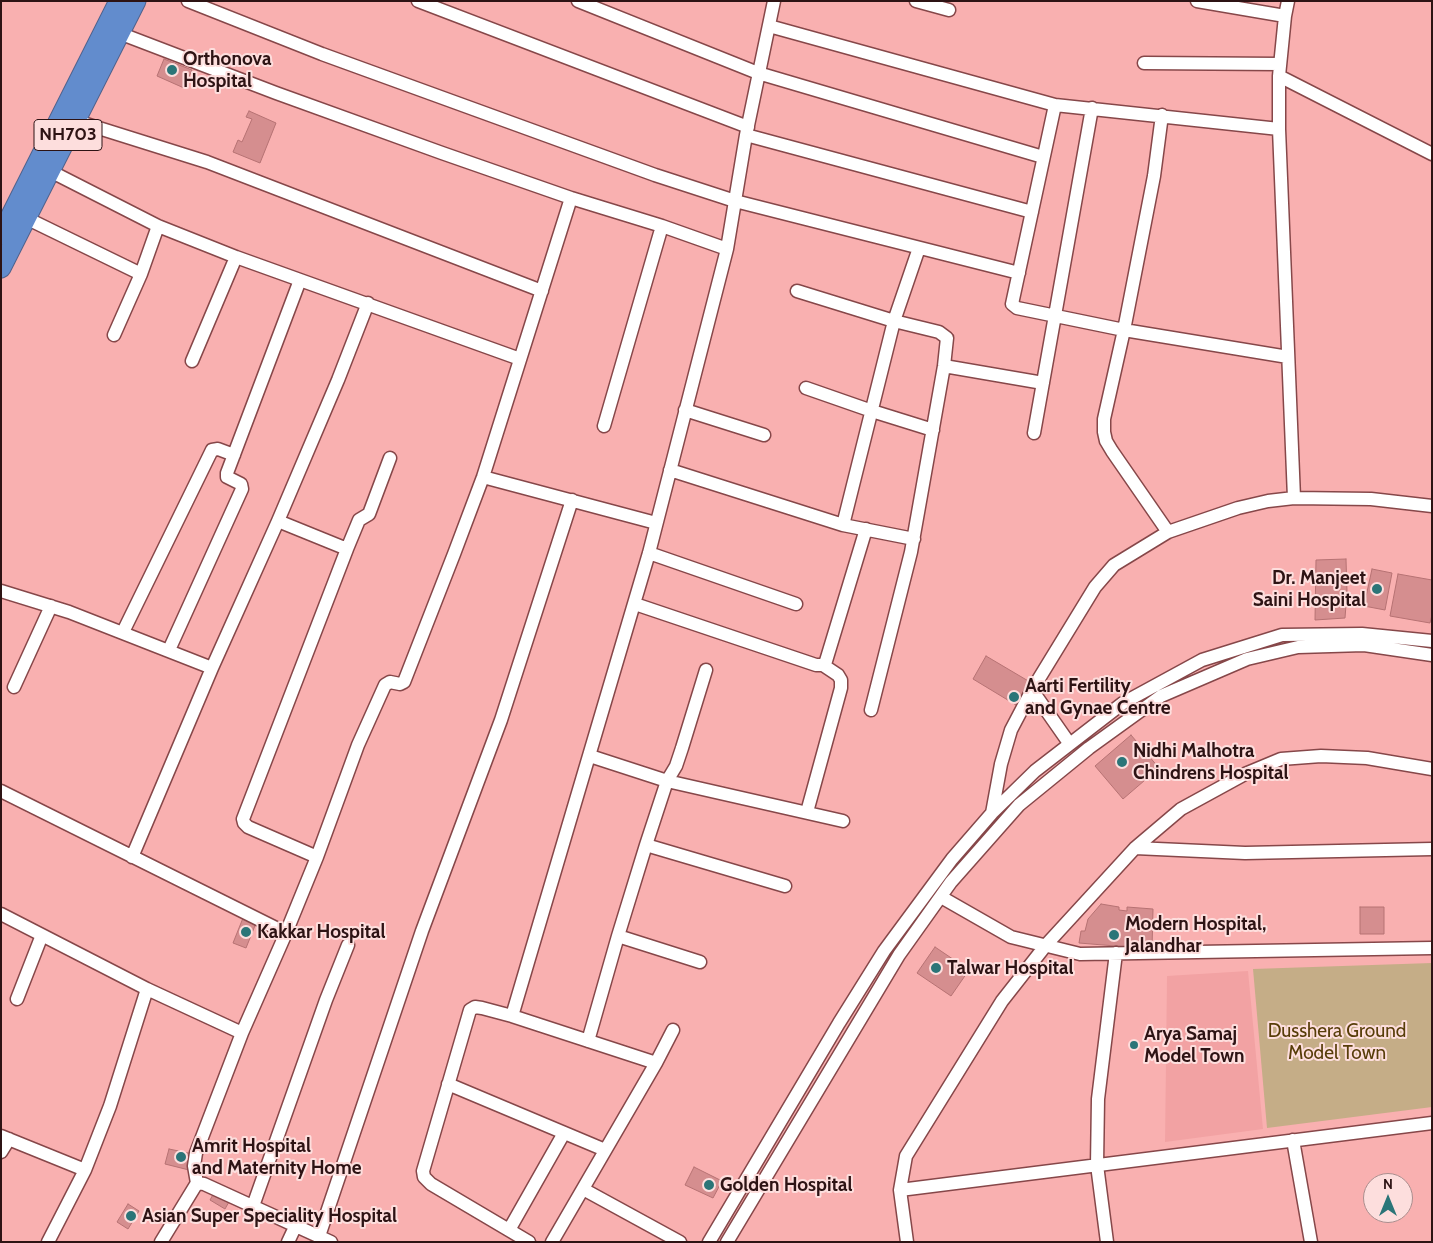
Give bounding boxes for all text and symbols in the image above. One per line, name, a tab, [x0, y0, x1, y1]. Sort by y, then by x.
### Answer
place label: Orthonova Hospital	[183, 48, 271, 92]
marker: Orthonova Hospital	[165, 63, 179, 77]
road number: NH703	[34, 120, 102, 150]
place label: Dr. Manjeet Saini Hospital	[1253, 567, 1366, 611]
marker: Dr. Manjeet Saini Hospital	[1370, 582, 1384, 596]
place label: Aarti Fertility and Gynae Centre	[1025, 675, 1171, 719]
marker: Aarti Fertility and Gynae Centre	[1007, 690, 1021, 704]
place label: Nidhi Malhotra Chindrens Hospital	[1133, 740, 1289, 784]
marker: Nidhi Malhotra Chindrens Hospital	[1115, 755, 1129, 769]
place label: Modern Hospital, Jalandhar	[1125, 913, 1266, 957]
place label: Kakkar Hospital	[257, 921, 386, 943]
marker: Kakkar Hospital	[239, 925, 253, 939]
marker: Modern Hospital, Jalandhar	[1107, 928, 1121, 942]
place label: Talwar Hospital	[947, 957, 1074, 979]
marker: Talwar Hospital	[929, 961, 943, 975]
park label: Dusshera Ground Model Town	[1268, 1020, 1406, 1064]
place label: Arya Samaj Model Town	[1144, 1023, 1244, 1067]
marker: Arya Samaj Model Town	[1128, 1039, 1140, 1051]
place label: Amrit Hospital and Maternity Home	[192, 1135, 361, 1179]
marker: Amrit Hospital and Maternity Home	[174, 1150, 188, 1164]
north arrow	[1363, 1173, 1413, 1223]
place label: Golden Hospital	[720, 1174, 853, 1196]
text: N	[1383, 1175, 1393, 1193]
marker: Golden Hospital	[702, 1178, 716, 1192]
place label: Asian Super Speciality Hospital	[142, 1205, 397, 1227]
marker: Asian Super Speciality Hospital	[124, 1209, 138, 1223]

